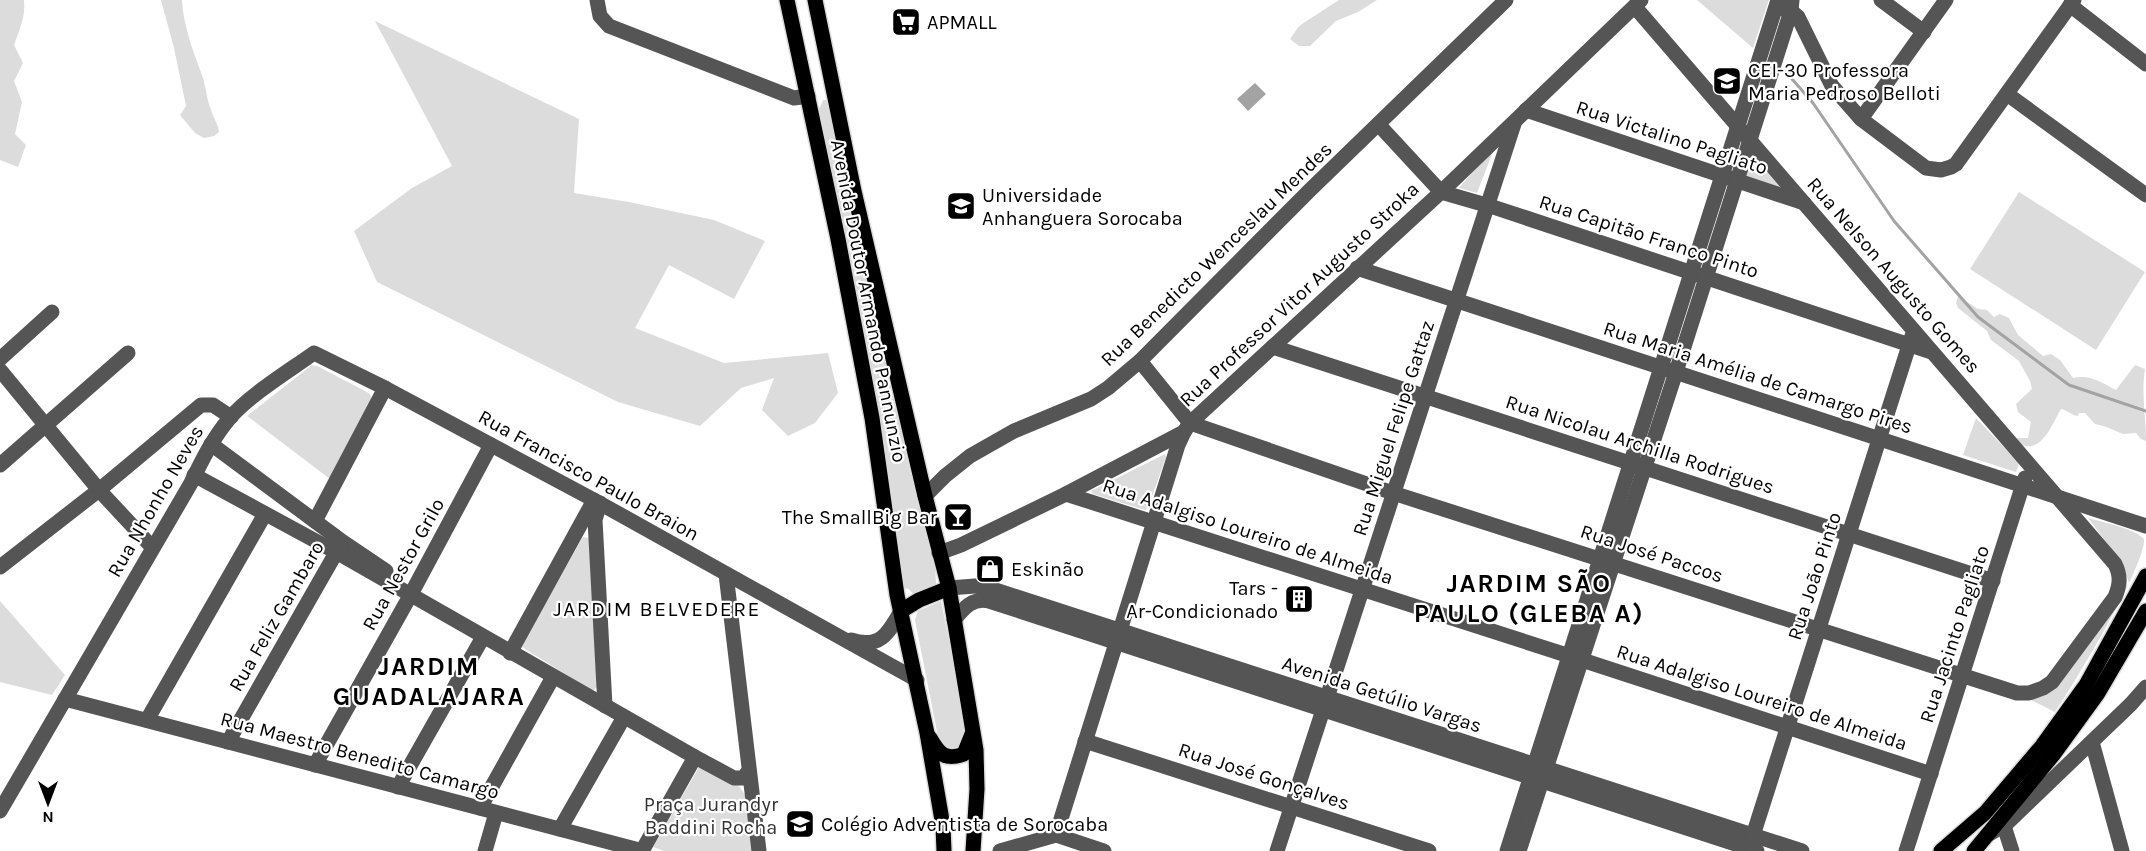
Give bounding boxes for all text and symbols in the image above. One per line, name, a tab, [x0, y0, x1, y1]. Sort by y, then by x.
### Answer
supermarket icon: APMALL	[890, 6, 922, 38]
place label: APMALL	[927, 11, 997, 34]
place label: CEI-30 Professora Maria Pedroso Belloti	[1748, 59, 1941, 105]
school or university icon: CEI-30 Professora Maria Pedroso Belloti	[1711, 65, 1743, 97]
street label: Rua Victalino Pagliato	[1573, 96, 1770, 179]
street label: Avenida Doutor Armando Pannunzio	[826, 138, 911, 465]
street label: Rua Benedicto Wenceslau Mendes	[1096, 138, 1337, 371]
street label: Rua Nelson Augusto Gomes	[1802, 173, 1985, 378]
street label: Rua Professor Vitor Augusto Stroka	[1175, 177, 1424, 411]
place label: Universidade Anhanguera Sorocaba	[982, 184, 1183, 230]
school or university icon: Universidade Anhanguera Sorocaba	[945, 190, 977, 222]
street label: Rua Capitão Franco Pinto	[1536, 190, 1762, 283]
street label: Rua Maria Amélia de Camargo Pires	[1600, 317, 1915, 438]
street label: Rua Miguel Felipe Gattaz	[1348, 318, 1439, 539]
street label: Rua Nicolau Archilla Rodrigues	[1503, 390, 1777, 499]
street label: Rua Francisco Paulo Braion	[474, 405, 703, 546]
street label: Rua Nhonho Neves	[103, 421, 208, 581]
street label: Rua Adalgiso Loureiro de Almeida	[1100, 474, 1396, 589]
street label: Rua Nestor Grilo	[358, 494, 449, 634]
bar icon: The SmallBig Bar	[942, 501, 974, 533]
place label: The SmallBig Bar	[782, 506, 938, 529]
street label: Rua João Pinto	[1783, 509, 1846, 643]
street label: Rua José Paccos	[1578, 520, 1726, 587]
street label: Rua Feliz Gambaro	[224, 537, 329, 695]
street label: Rua Jacinto Pagliato	[1915, 543, 1994, 726]
shop icon: Eskinão	[974, 553, 1006, 585]
place label: Eskinão	[1011, 558, 1084, 581]
district label: JARDIM SÃO PAULO (GLEBA A)	[1414, 568, 1644, 629]
place label: Tars - Ar-Condicionado	[1126, 577, 1278, 623]
building icon: Tars - Ar-Condicionado	[1283, 583, 1315, 615]
district label: JARDIM BELVEDERE	[553, 597, 761, 621]
street label: Rua Adalgiso Loureiro de Almeida	[1614, 640, 1910, 755]
district label: JARDIM GUADALAJARA	[333, 651, 525, 712]
street label: Avenida Getúlio Vargas	[1279, 651, 1484, 738]
street label: Rua Maestro Benedito Camargo	[218, 707, 502, 804]
street label: Rua José Gonçalves	[1176, 738, 1352, 815]
north arrow	[18, 773, 78, 833]
park label: Praça Jurandyr Baddini Rocha	[644, 793, 779, 839]
text: N	[42, 808, 54, 827]
school or university icon: Colégio Adventista de Sorocaba	[784, 808, 816, 840]
place label: Colégio Adventista de Sorocaba	[821, 813, 1108, 836]

